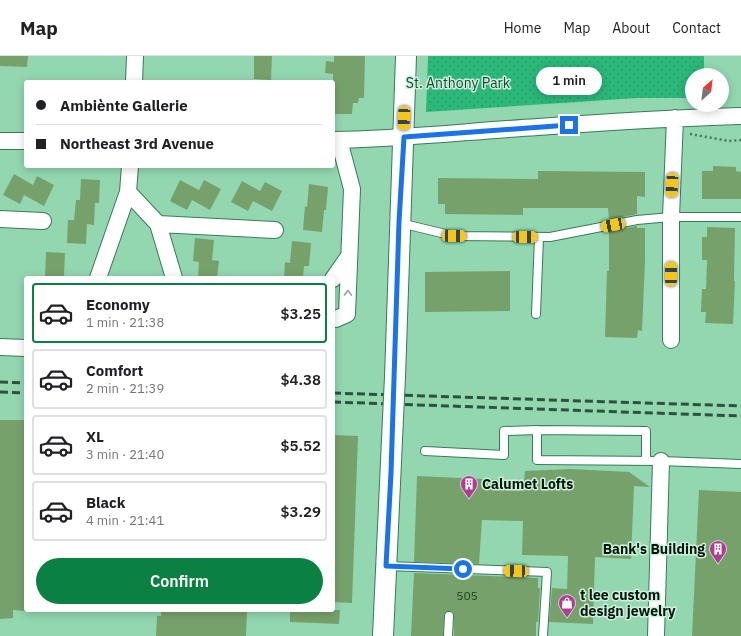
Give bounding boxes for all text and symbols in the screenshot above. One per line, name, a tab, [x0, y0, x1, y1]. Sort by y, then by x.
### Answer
text: Map	[20, 16, 58, 40]
text: Home	[504, 19, 541, 37]
text: Map	[563, 19, 590, 37]
text: About	[612, 19, 650, 37]
text: Contact	[672, 19, 721, 37]
callout: 1 min	[536, 67, 602, 95]
north arrow	[685, 68, 729, 112]
map controls	[685, 68, 729, 112]
text: 1 min	[552, 72, 586, 89]
park label: St. Anthony Park	[406, 74, 511, 92]
text: Ambiènte Gallerie	[60, 96, 188, 115]
car	[398, 106, 410, 130]
route end	[560, 116, 578, 134]
text: Northeast 3rd Avenue	[60, 134, 214, 153]
car	[665, 173, 679, 197]
car	[600, 217, 626, 233]
car	[442, 230, 466, 242]
car	[513, 231, 537, 243]
car	[665, 262, 677, 286]
one-way arrow	[344, 290, 352, 296]
icon: car	[38, 295, 74, 331]
text: Economy	[86, 295, 150, 314]
text: $3.25	[281, 304, 321, 323]
text: 1 min · 21:38	[86, 314, 164, 331]
icon: car	[38, 361, 74, 397]
text: Comfort	[86, 361, 143, 380]
text: $4.38	[281, 370, 321, 389]
text: 2 min · 21:39	[86, 380, 164, 397]
icon: car	[38, 427, 74, 463]
text: XL	[86, 427, 104, 446]
text: $5.52	[281, 436, 321, 455]
text: 3 min · 21:40	[86, 446, 164, 463]
building icon: Calumet Lofts	[459, 474, 479, 499]
place label: Calumet Lofts	[482, 475, 573, 493]
icon: car	[38, 493, 74, 529]
text: Black	[86, 493, 126, 512]
text: $3.29	[281, 502, 321, 521]
text: 4 min · 21:41	[86, 512, 164, 529]
building icon: Bank's Building	[708, 539, 728, 564]
place label: Bank's Building	[603, 540, 705, 558]
button: Confirm	[36, 558, 323, 604]
route start	[454, 560, 472, 578]
car	[504, 565, 528, 577]
place label: t lee custom design jewelry	[580, 586, 676, 620]
house number: 505	[456, 588, 478, 603]
shop icon: t lee custom design jewelry	[557, 593, 577, 618]

